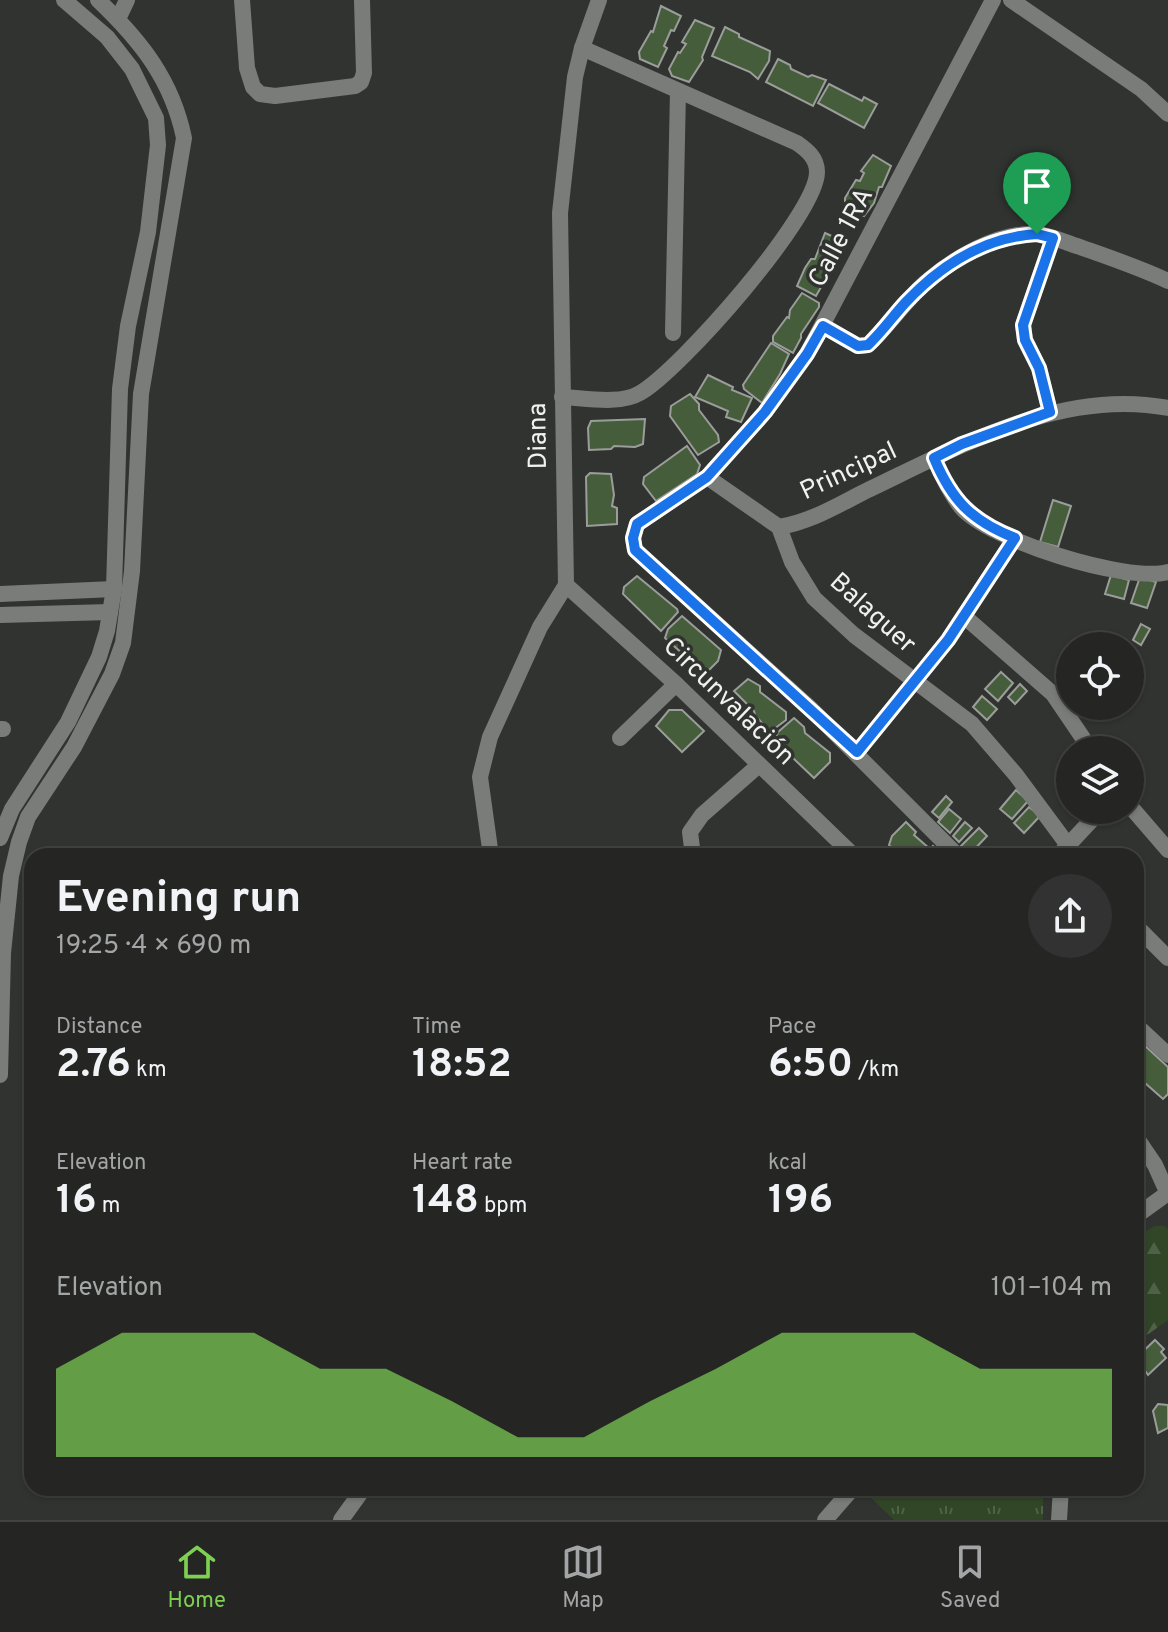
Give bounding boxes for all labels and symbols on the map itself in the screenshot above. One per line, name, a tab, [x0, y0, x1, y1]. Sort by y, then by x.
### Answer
pin	[1003, 152, 1071, 234]
street label: Calle 1RA	[802, 183, 882, 293]
street label: Diana	[522, 402, 556, 470]
street label: Principal	[795, 435, 903, 509]
street label: Balaguer	[822, 566, 922, 662]
street label: Circunvalación	[655, 631, 801, 773]

